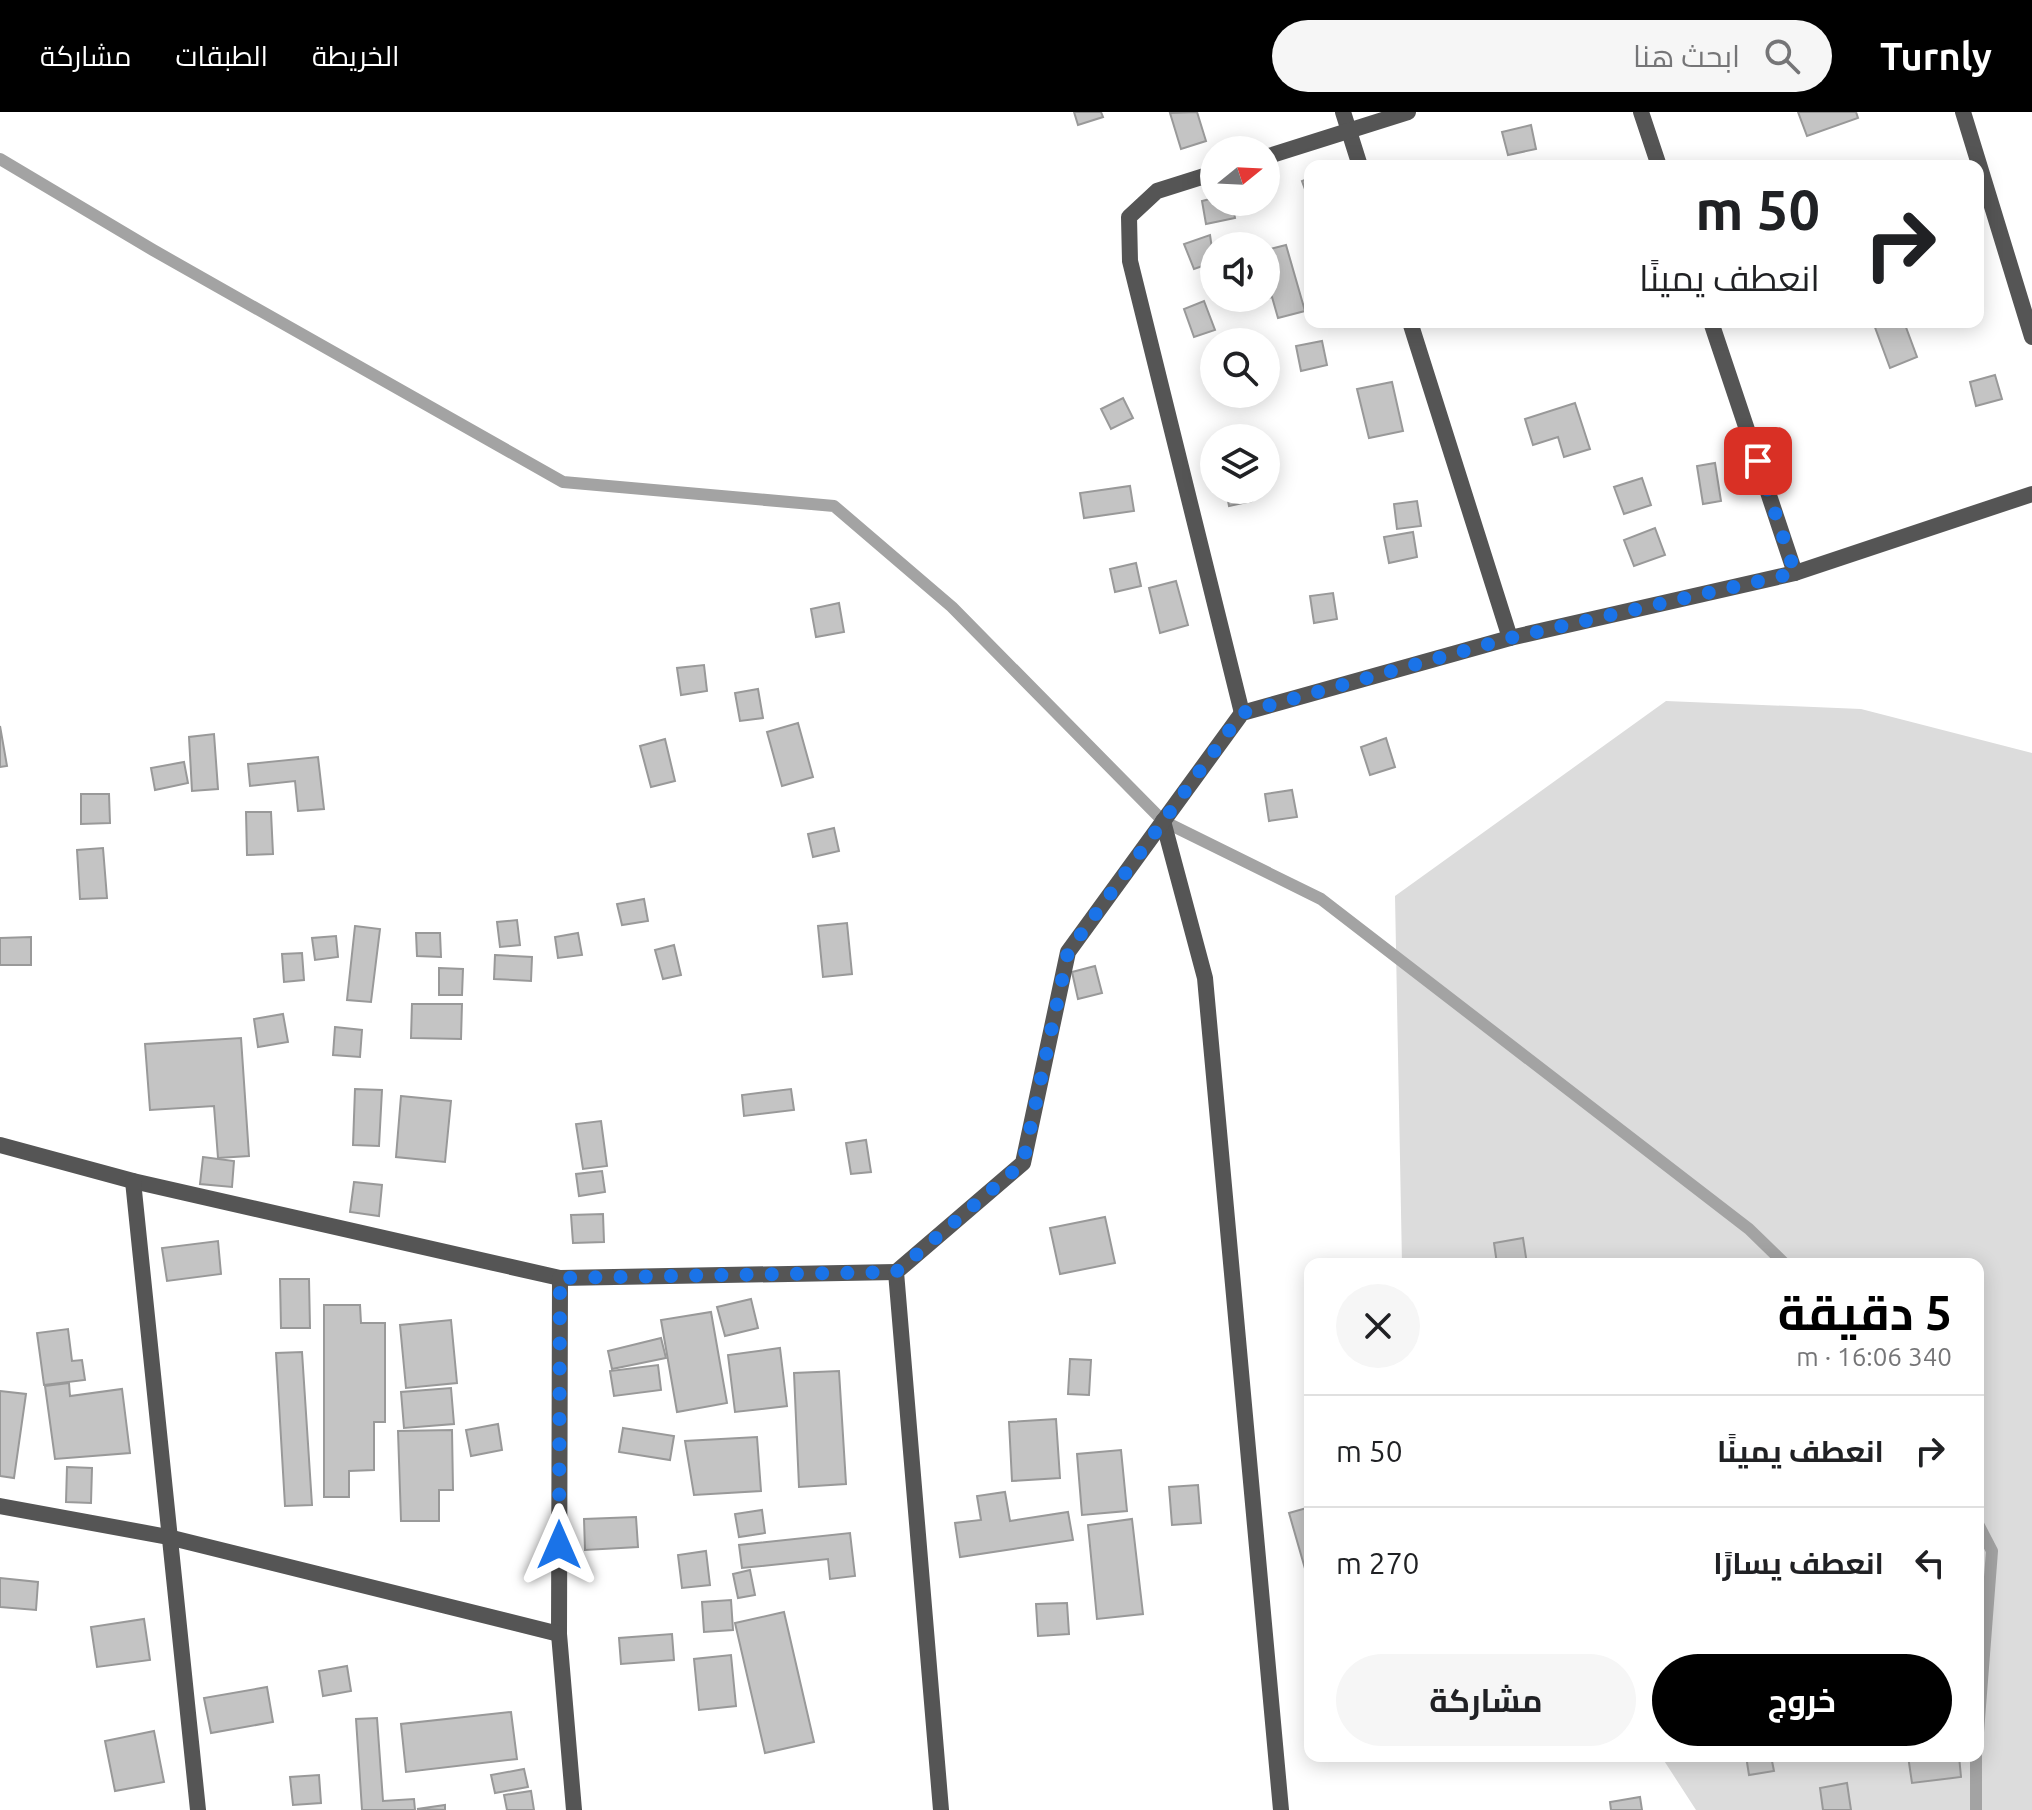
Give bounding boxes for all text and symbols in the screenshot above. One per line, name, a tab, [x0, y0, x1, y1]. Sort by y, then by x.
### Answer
search box	[1272, 20, 1832, 92]
icon: search	[1760, 34, 1804, 78]
text: Turnly	[1880, 35, 1992, 77]
text: ابحث هنا	[1633, 39, 1740, 73]
text: مشاركة	[40, 40, 131, 71]
text: الطبقات	[175, 40, 268, 71]
text: الخريطة	[312, 40, 399, 71]
north arrow	[1200, 136, 1280, 216]
map controls	[1200, 136, 1280, 504]
text: 50 m	[1695, 178, 1820, 241]
icon: right	[1848, 192, 1952, 296]
button: sound	[1200, 232, 1280, 312]
text: انعطف يمينًا	[1639, 257, 1820, 298]
button: search	[1200, 328, 1280, 408]
button: layers	[1200, 424, 1280, 504]
pin	[1724, 427, 1792, 495]
icon: arrive	[1736, 439, 1780, 483]
button: close	[1336, 1284, 1420, 1368]
text: 5 دقيقة	[1778, 1285, 1952, 1339]
text: 340 m · 16:06	[1796, 1342, 1952, 1371]
icon: right	[1908, 1429, 1952, 1473]
text: 50 m	[1336, 1434, 1403, 1468]
text: انعطف يمينًا	[1717, 1434, 1884, 1468]
position arrow	[517, 1503, 601, 1587]
icon: left	[1908, 1541, 1952, 1585]
text: 270 m	[1336, 1546, 1420, 1580]
text: انعطف يسارًا	[1713, 1546, 1884, 1580]
button: مشاركة	[1336, 1654, 1636, 1746]
button: خروج	[1652, 1654, 1952, 1746]

